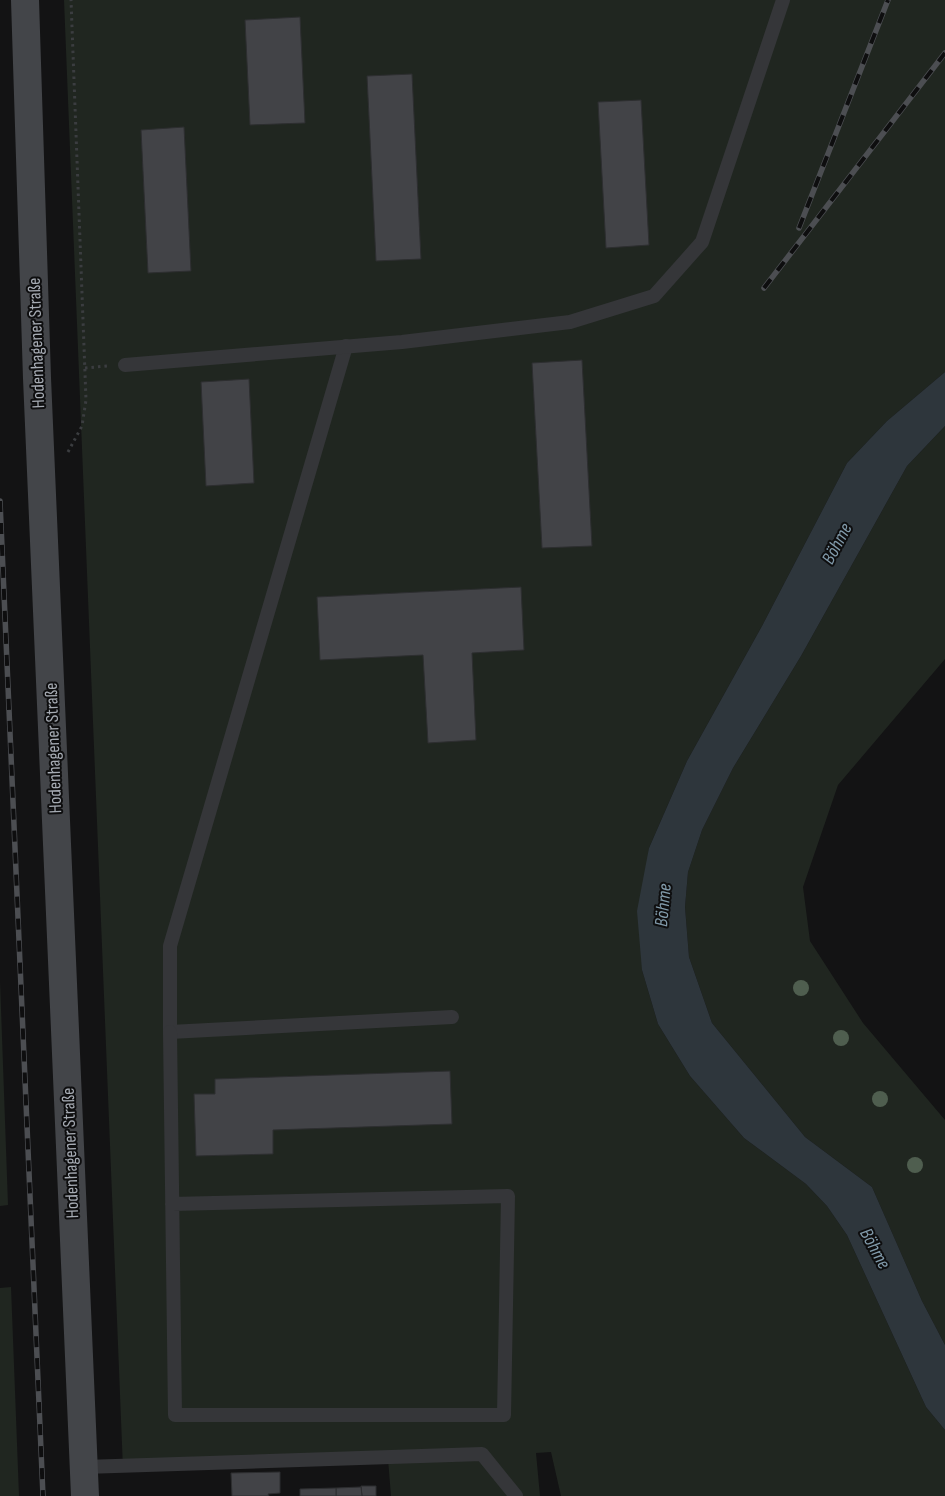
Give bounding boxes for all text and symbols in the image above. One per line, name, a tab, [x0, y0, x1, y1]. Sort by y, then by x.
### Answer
street label: Hodenhagener Straße	[24, 277, 49, 409]
water label: Böhme	[817, 519, 858, 568]
street label: Hodenhagener Straße	[41, 682, 66, 814]
water label: Böhme	[650, 882, 677, 928]
street label: Hodenhagener Straße	[58, 1087, 83, 1219]
water label: Böhme	[854, 1224, 896, 1274]

